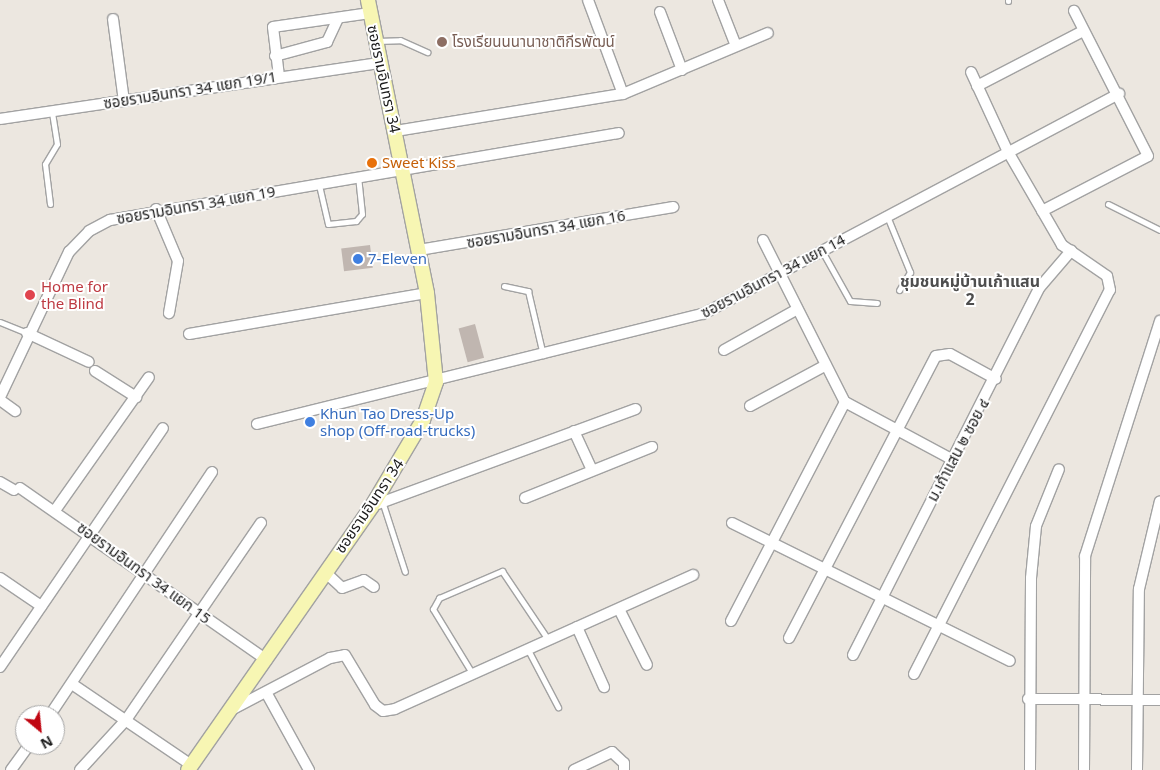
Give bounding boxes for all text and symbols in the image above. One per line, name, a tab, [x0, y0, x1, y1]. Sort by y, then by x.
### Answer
street label: ซอยรามอินทรา 34	[364, 23, 404, 135]
place label: โรงเรียนนนานาชาติกีรพัฒน์	[452, 33, 615, 51]
marker: โรงเรียนนนานาชาติกีรพัฒน์	[436, 36, 448, 48]
street label: ซอยรามอินทรา 34 แยก 19/1	[102, 67, 278, 113]
place label: Sweet Kiss	[382, 154, 456, 172]
marker: Sweet Kiss	[366, 157, 378, 169]
street label: ซอยรามอินทรา 34 แยก 19	[115, 182, 277, 228]
street label: ซอยรามอินทรา 34 แยก 16	[465, 206, 627, 252]
street label: ซอยรามอินทรา 34 แยก 14	[698, 230, 848, 322]
place label: 7-Eleven	[368, 250, 427, 268]
marker: 7-Eleven	[352, 253, 364, 265]
district label: ชุมชนหมู่บ้านเก้าแสน 2	[900, 271, 1040, 309]
place label: Home for the Blind	[41, 277, 108, 312]
marker: Home for the Blind	[23, 288, 37, 302]
street label: ม.เก้าแสน ๒ ซอย ๔	[923, 396, 993, 504]
place label: Khun Tao Dress-Up shop (Off-road-trucks)	[320, 404, 475, 439]
marker: Khun Tao Dress-Up shop (Off-road-trucks)	[304, 416, 316, 428]
street label: ซอยรามอินทรา 34	[331, 455, 407, 557]
street label: ซอยรามอินทรา 34 แยก 15	[74, 518, 214, 628]
north arrow	[15, 705, 65, 755]
text: N	[37, 732, 56, 754]

